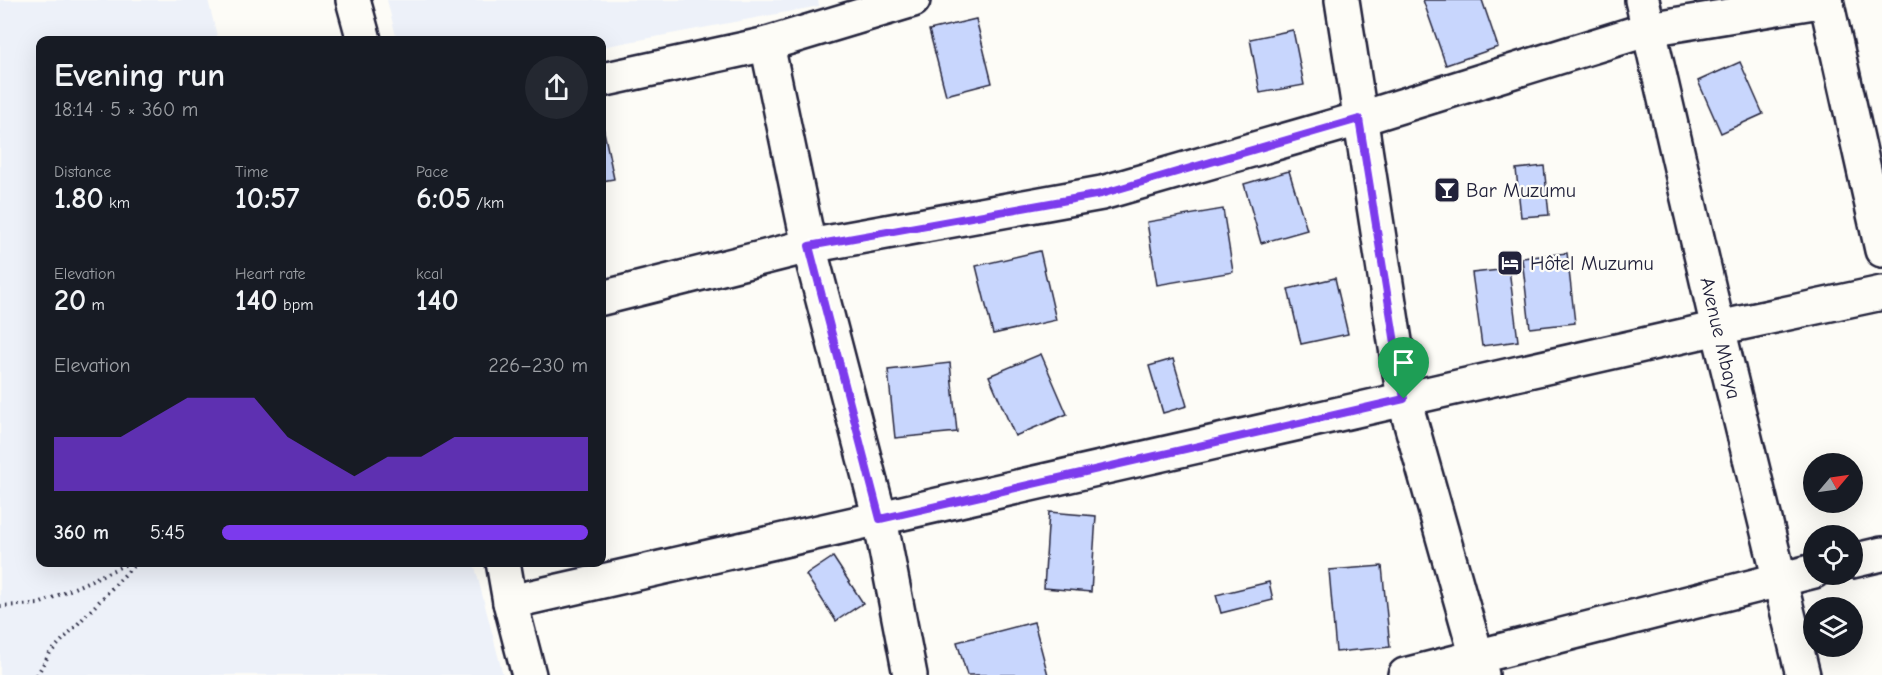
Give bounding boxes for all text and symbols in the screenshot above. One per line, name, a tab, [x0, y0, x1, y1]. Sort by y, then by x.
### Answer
text: Evening run	[54, 56, 225, 94]
button: share	[525, 56, 588, 119]
text: 18:14 · 5 × 360 m	[54, 98, 198, 121]
text: Distance	[54, 163, 111, 181]
text: Time	[235, 163, 268, 181]
text: Pace	[416, 163, 448, 181]
bar icon: Bar Muzumu	[1432, 175, 1462, 205]
place label: Bar Muzumu	[1466, 179, 1576, 202]
text: 1.80	[54, 181, 104, 216]
text: 10:57	[235, 181, 300, 216]
text: 6:05	[416, 181, 471, 216]
text: km	[104, 194, 130, 212]
text: /km	[471, 194, 504, 212]
hotel icon: Hôtel Muzumu	[1495, 248, 1525, 278]
place label: Hôtel Muzumu	[1530, 252, 1654, 275]
text: Elevation	[54, 265, 115, 283]
text: Heart rate	[235, 265, 306, 283]
text: kcal	[416, 265, 443, 283]
street label: Avenue Mbaya	[1695, 275, 1746, 401]
text: 20	[54, 283, 86, 318]
text: 140	[235, 283, 278, 318]
text: 140	[416, 283, 459, 318]
text: m	[86, 296, 105, 314]
text: bpm	[278, 296, 313, 314]
pin	[1378, 337, 1429, 399]
icon: arrive	[1387, 346, 1420, 379]
text: Elevation	[54, 354, 131, 377]
text: 226–230 m	[488, 354, 588, 377]
north arrow	[1803, 453, 1863, 513]
map controls	[1803, 453, 1863, 657]
text: 360 m	[54, 521, 109, 544]
text: 5:45	[150, 521, 185, 544]
button: locate	[1803, 525, 1863, 585]
button: layers	[1803, 597, 1863, 657]

